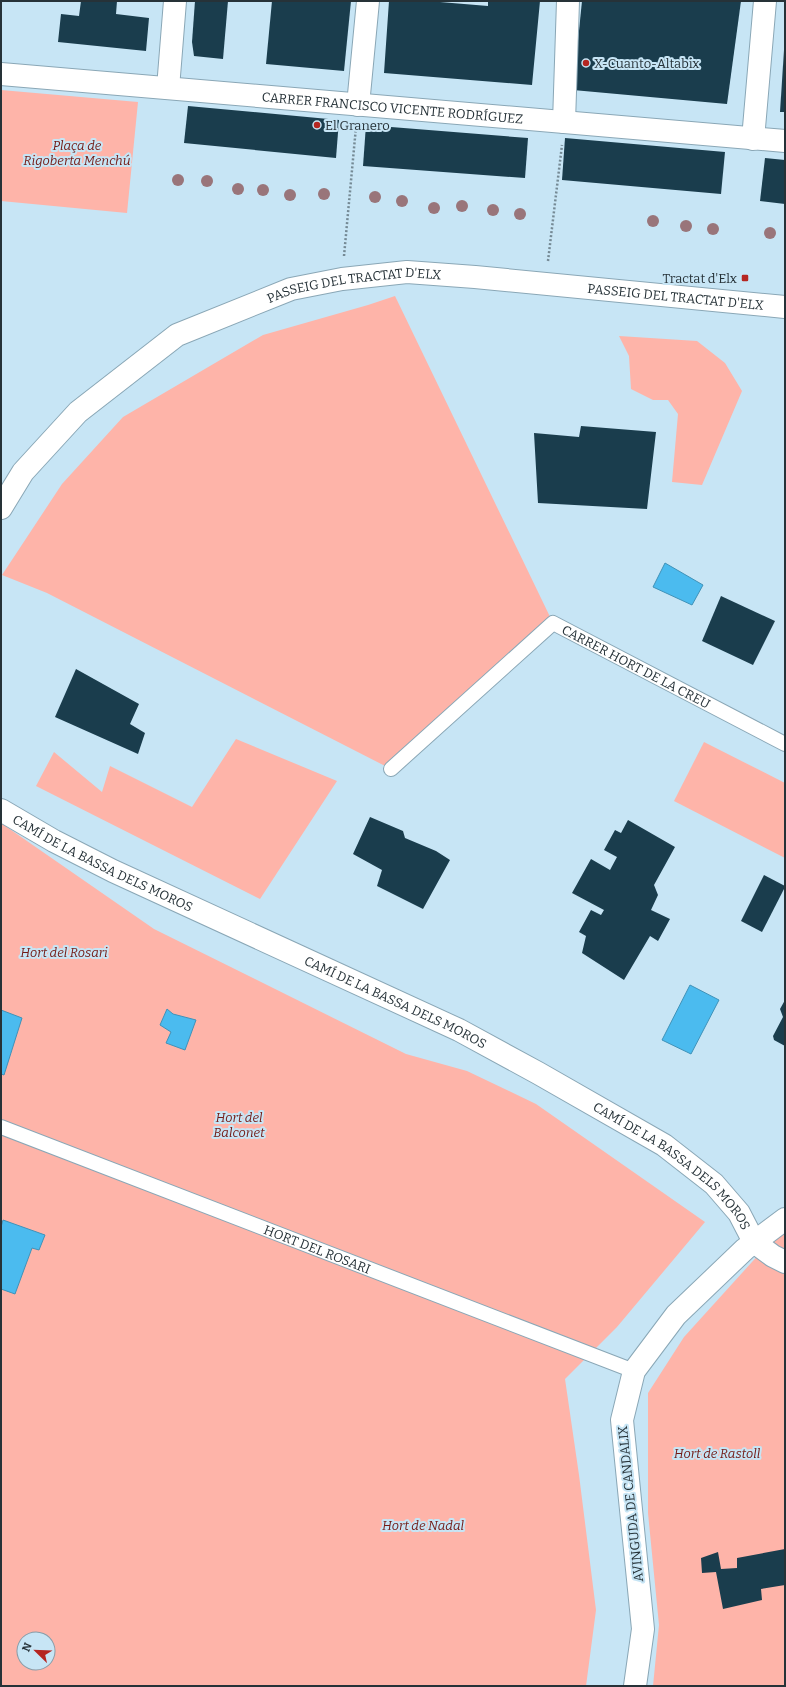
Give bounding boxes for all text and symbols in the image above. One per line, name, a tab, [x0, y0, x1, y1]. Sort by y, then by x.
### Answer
place label: X-Cuanto-Altabix	[594, 56, 700, 71]
marker: X-Cuanto-Altabix	[581, 58, 591, 68]
street label: CARRER FRANCISCO VICENTE RODRÍGUEZ	[261, 89, 524, 127]
place label: El Granero	[325, 118, 390, 133]
marker: El Granero	[312, 120, 322, 130]
park label: Plaça de Rigoberta Menchú	[23, 138, 131, 168]
street label: PASSEIG DEL TRACTAT D'ELX	[265, 265, 442, 306]
place label: Tractat d'Elx	[663, 271, 737, 286]
marker: Tractat d'Elx	[740, 273, 750, 283]
street label: PASSEIG DEL TRACTAT D'ELX	[587, 281, 764, 313]
street label: CARRER HORT DE LA CREU	[559, 622, 713, 712]
street label: CAMÍ DE LA BASSA DELS MOROS	[10, 812, 195, 915]
park label: Hort del Rosari	[20, 945, 108, 960]
street label: CAMÍ DE LA BASSA DELS MOROS	[302, 953, 489, 1052]
street label: CAMÍ DE LA BASSA DELS MOROS	[590, 1099, 753, 1232]
park label: Hort del Balconet	[213, 1110, 265, 1140]
street label: HORT DEL ROSARI	[262, 1222, 373, 1277]
street label: AVINGUDA DE CANDALIX	[615, 1425, 646, 1583]
park label: Hort de Rastoll	[674, 1446, 761, 1461]
park label: Hort de Nadal	[382, 1518, 465, 1533]
north arrow	[16, 1631, 56, 1671]
text: N	[20, 1640, 35, 1654]

